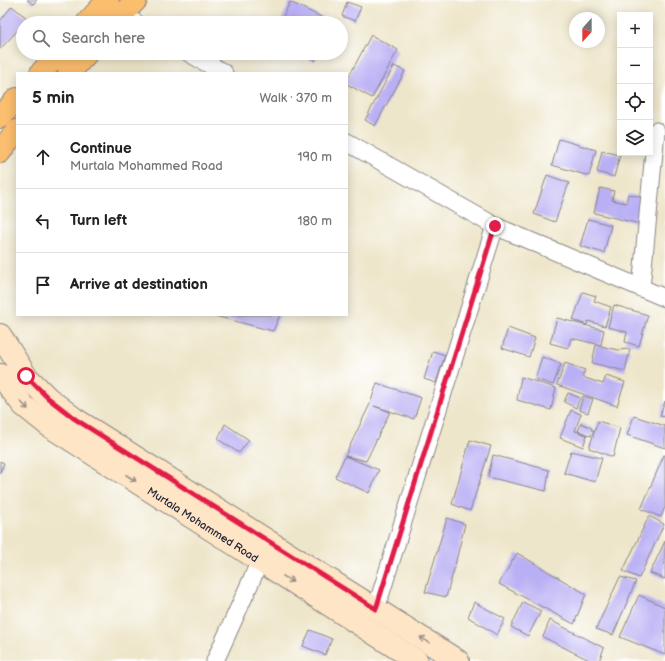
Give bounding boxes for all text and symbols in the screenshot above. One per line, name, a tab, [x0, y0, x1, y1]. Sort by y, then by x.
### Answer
north arrow	[569, 12, 605, 48]
map controls	[617, 12, 653, 156]
button: +	[617, 12, 653, 48]
search box	[16, 16, 348, 60]
icon: search	[30, 27, 52, 49]
text: Search here	[62, 29, 145, 48]
button: −	[617, 48, 653, 84]
button: locate	[617, 84, 653, 120]
text: 5 min	[32, 88, 75, 108]
text: Walk · 370 m	[259, 90, 332, 106]
button: layers	[617, 120, 653, 156]
text: Continue	[70, 139, 132, 158]
icon: ahead	[32, 146, 54, 168]
text: 190 m	[298, 149, 332, 165]
text: Murtala Mohammed Road	[70, 158, 223, 174]
icon: left	[32, 210, 54, 232]
text: Turn left	[70, 211, 127, 230]
text: 180 m	[297, 213, 332, 229]
route end	[486, 217, 504, 235]
icon: arrive	[32, 274, 54, 296]
text: Arrive at destination	[70, 275, 208, 294]
route start	[17, 367, 35, 385]
one-way arrow	[19, 400, 29, 410]
one-way arrow	[125, 475, 137, 483]
street label: Murtala Mohammed Road	[145, 484, 261, 565]
one-way arrow	[282, 575, 294, 583]
one-way arrow	[419, 636, 431, 644]

